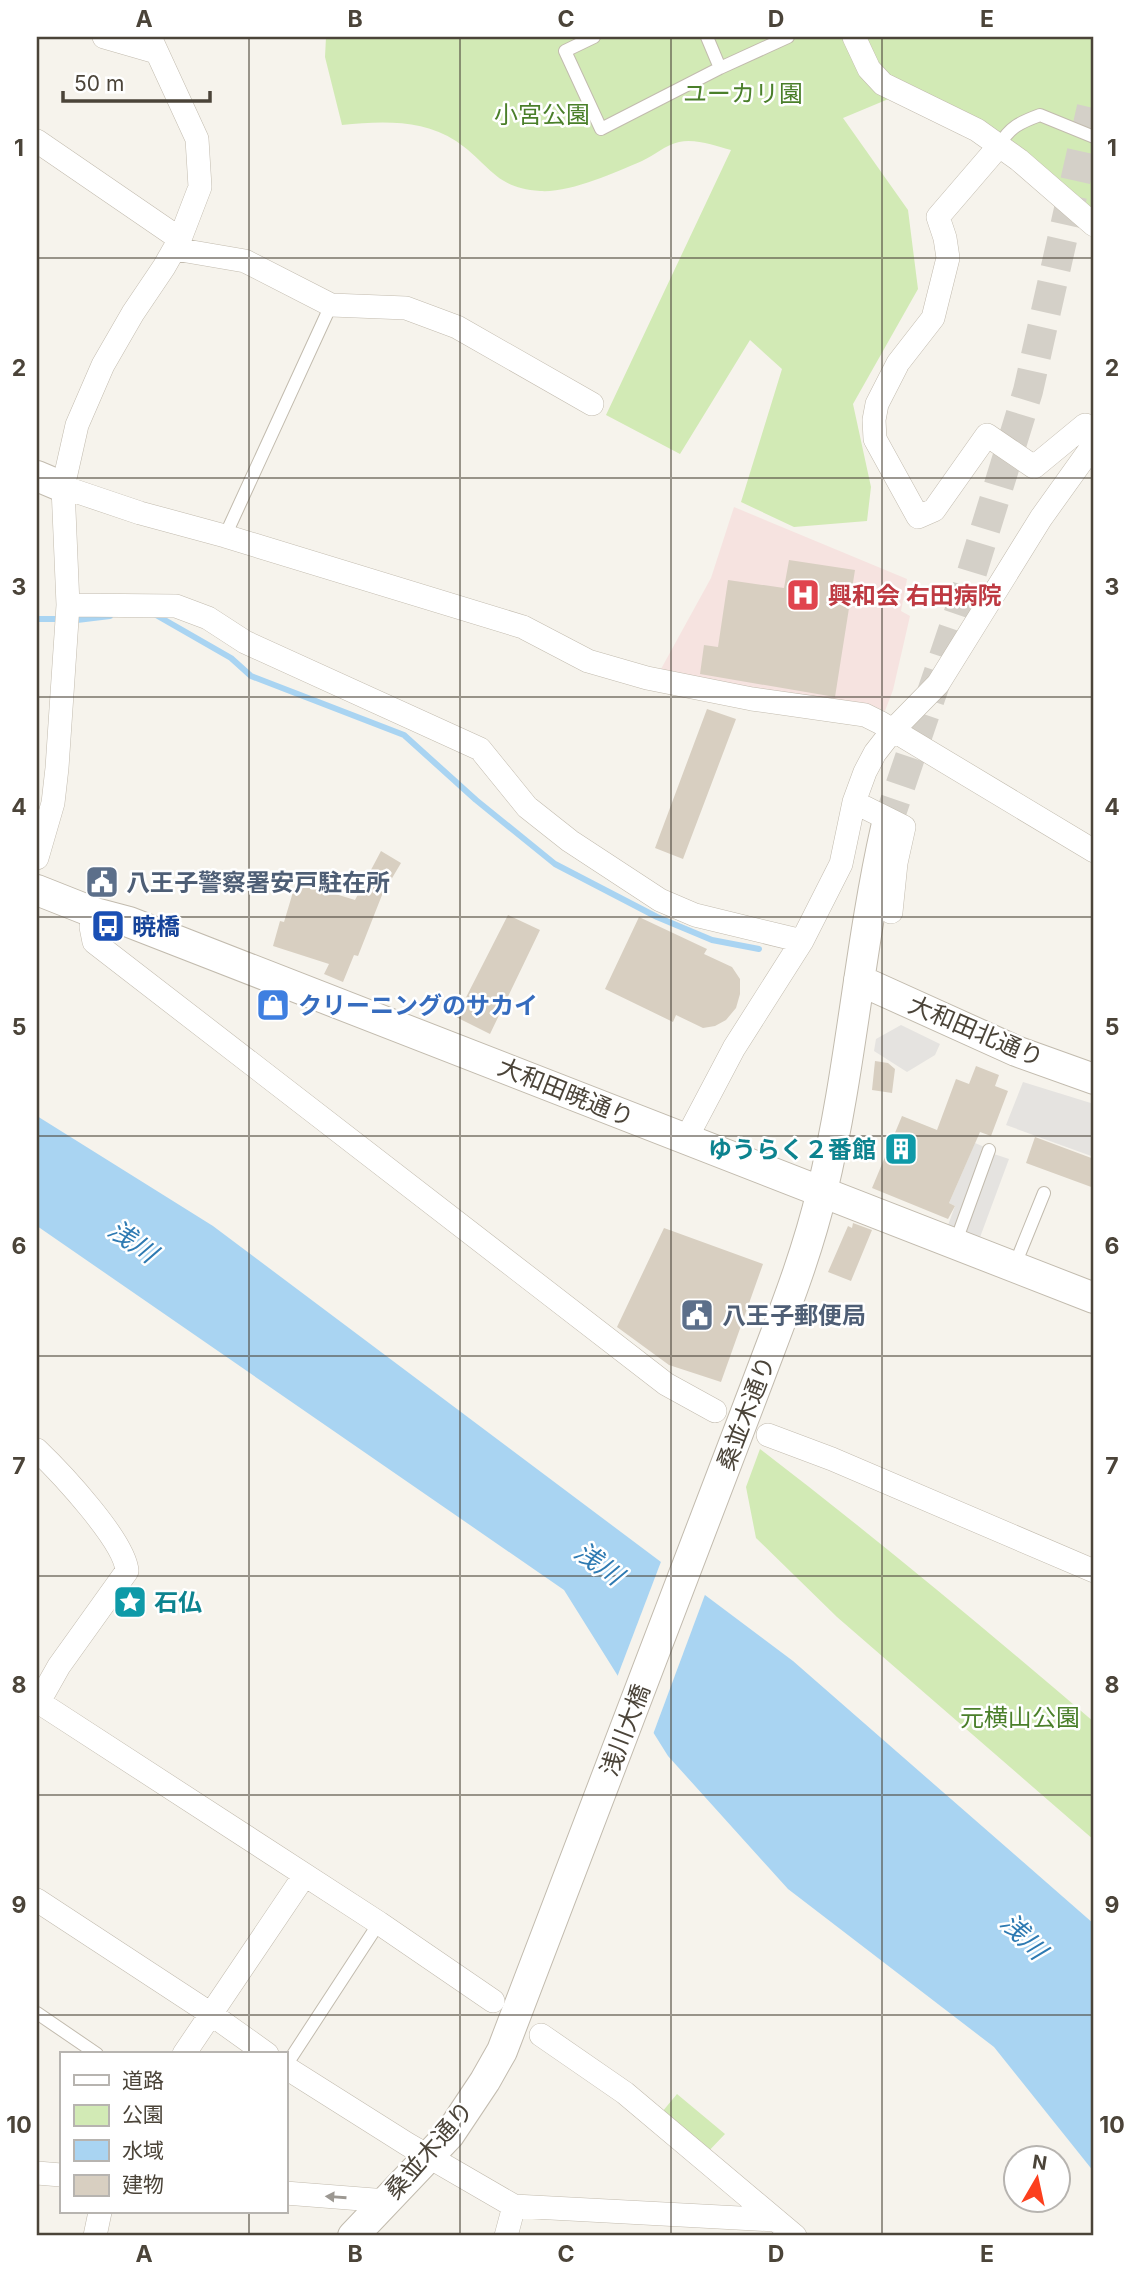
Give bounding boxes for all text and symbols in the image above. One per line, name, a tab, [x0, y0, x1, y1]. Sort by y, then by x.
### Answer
text: A	[135, 5, 153, 33]
text: B	[347, 5, 363, 33]
text: C	[557, 5, 575, 33]
text: D	[768, 5, 784, 33]
text: E	[980, 5, 994, 33]
scale bar	[63, 60, 210, 104]
text: 50 m	[74, 71, 124, 96]
park label: ユーカリ園	[683, 79, 803, 108]
park label: 小宮公園	[494, 100, 590, 129]
text: 1	[14, 134, 24, 162]
text: 1	[1107, 134, 1117, 162]
text: 2	[12, 354, 26, 382]
text: 2	[1105, 354, 1119, 382]
text: 3	[12, 573, 26, 601]
text: 3	[1105, 573, 1119, 601]
hospital icon: 興和会 右田病院	[784, 576, 822, 614]
place label: 興和会 右田病院	[828, 581, 1002, 610]
text: 4	[11, 793, 27, 821]
text: 4	[1104, 793, 1120, 821]
public building icon: 八王子警察署安戸駐在所	[83, 863, 121, 901]
place label: 八王子警察署安戸駐在所	[126, 868, 390, 897]
bus stop icon: 暁橋	[89, 907, 127, 945]
place label: 暁橋	[132, 912, 180, 941]
shop icon: クリーニングのサカイ	[254, 986, 292, 1024]
street label: 大和田北通り	[904, 990, 1048, 1072]
place label: クリーニングのサカイ	[298, 991, 538, 1020]
text: 5	[12, 1013, 26, 1041]
text: 5	[1105, 1013, 1119, 1041]
street label: 大和田暁通り	[494, 1052, 638, 1132]
building icon: ゆうらく２番館	[882, 1130, 920, 1168]
place label: ゆうらく２番館	[708, 1135, 876, 1164]
water label: 浅川	[103, 1213, 166, 1270]
text: 6	[12, 1232, 26, 1260]
text: 6	[1105, 1232, 1119, 1260]
public building icon: 八王子郵便局	[678, 1296, 716, 1334]
place label: 八王子郵便局	[722, 1301, 866, 1330]
street label: 桑並木通り	[711, 1352, 781, 1474]
text: 7	[12, 1452, 26, 1480]
text: 7	[1105, 1452, 1119, 1480]
water label: 浅川	[569, 1535, 632, 1593]
place icon: 石仏	[111, 1583, 149, 1621]
place label: 石仏	[154, 1588, 202, 1617]
text: 8	[12, 1671, 26, 1699]
text: 8	[1105, 1671, 1119, 1699]
street label: 浅川大橋	[594, 1680, 656, 1780]
park label: 元横山公園	[960, 1703, 1080, 1732]
text: 9	[12, 1891, 26, 1919]
text: 9	[1105, 1891, 1119, 1919]
water label: 浅川	[995, 1907, 1055, 1967]
legend	[60, 2052, 287, 2214]
text: 道路	[122, 2068, 164, 2093]
street label: 桑並木通り	[379, 2095, 479, 2205]
text: 公園	[122, 2102, 164, 2127]
text: 10	[6, 2111, 32, 2139]
text: 10	[1099, 2111, 1125, 2139]
text: 水域	[122, 2138, 164, 2163]
north arrow	[1002, 2144, 1072, 2214]
text: N	[1031, 2150, 1049, 2175]
text: 建物	[122, 2172, 164, 2197]
one-way arrow	[325, 2191, 347, 2202]
text: A	[135, 2240, 153, 2268]
text: B	[347, 2240, 363, 2268]
text: C	[557, 2240, 575, 2268]
text: D	[768, 2240, 784, 2268]
text: E	[980, 2240, 994, 2268]

